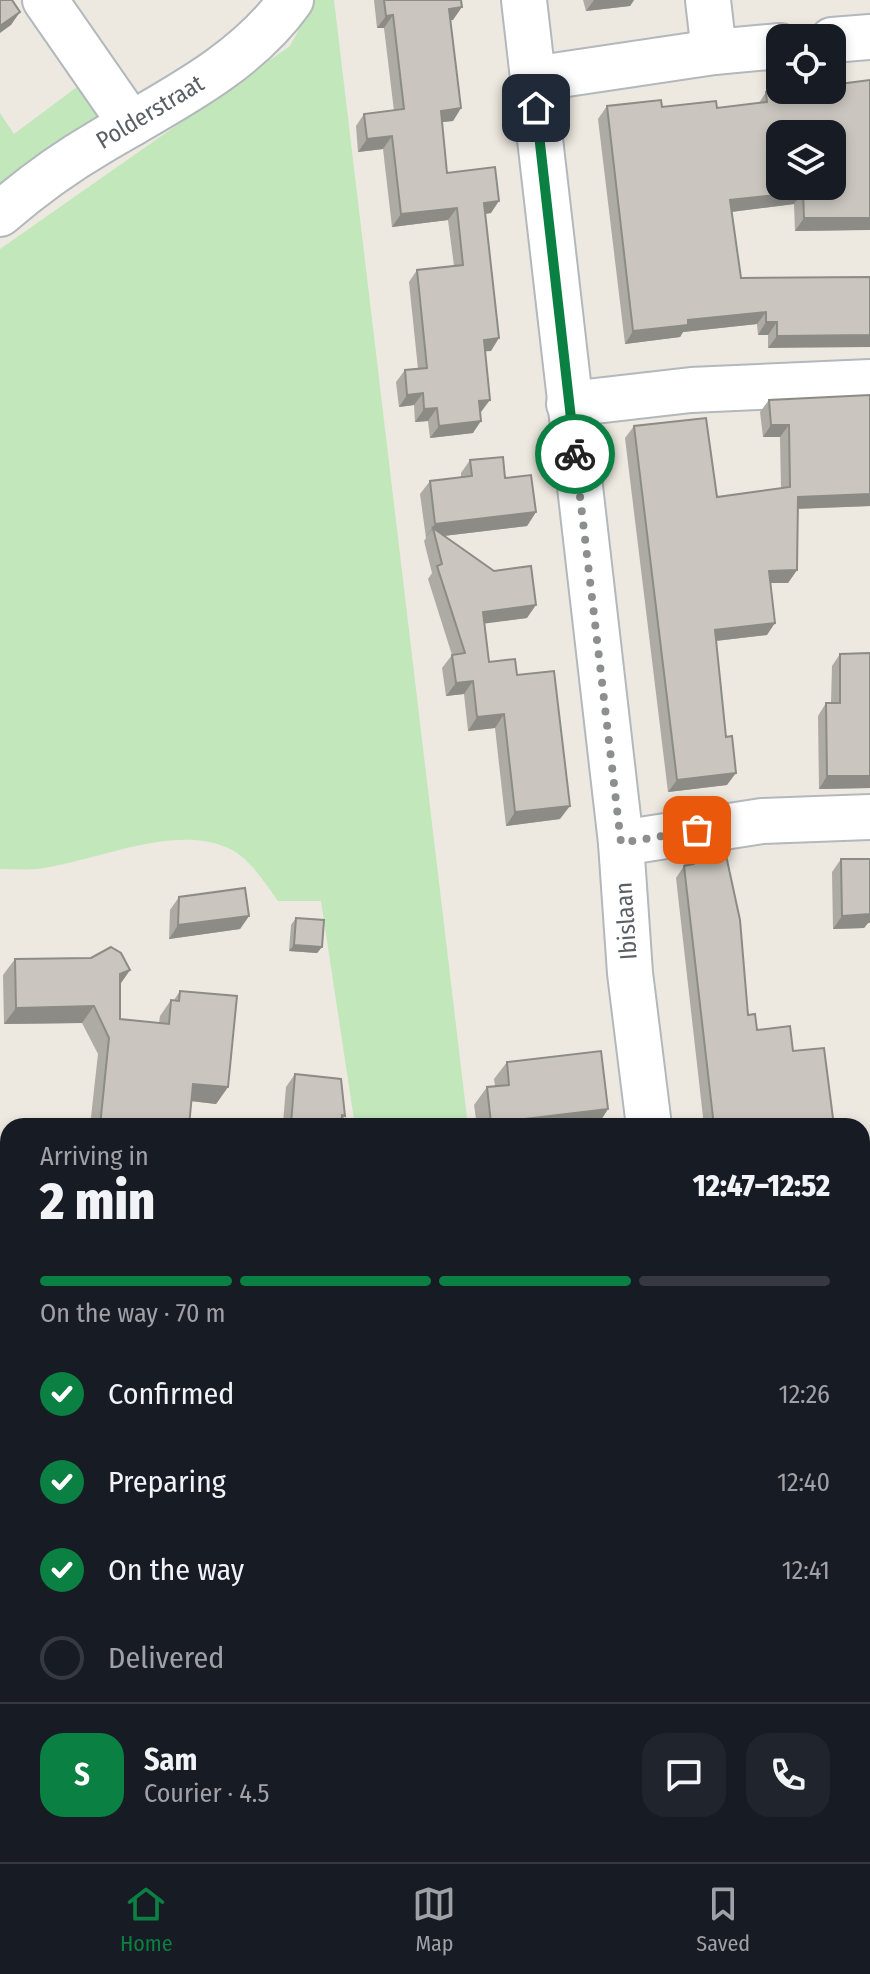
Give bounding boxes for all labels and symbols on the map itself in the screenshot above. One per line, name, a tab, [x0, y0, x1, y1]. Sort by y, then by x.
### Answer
street label: Polderstraat	[91, 69, 209, 155]
pin	[502, 74, 570, 142]
courier	[535, 414, 615, 494]
pin	[663, 796, 731, 864]
street label: Ibislaan	[609, 881, 643, 961]

